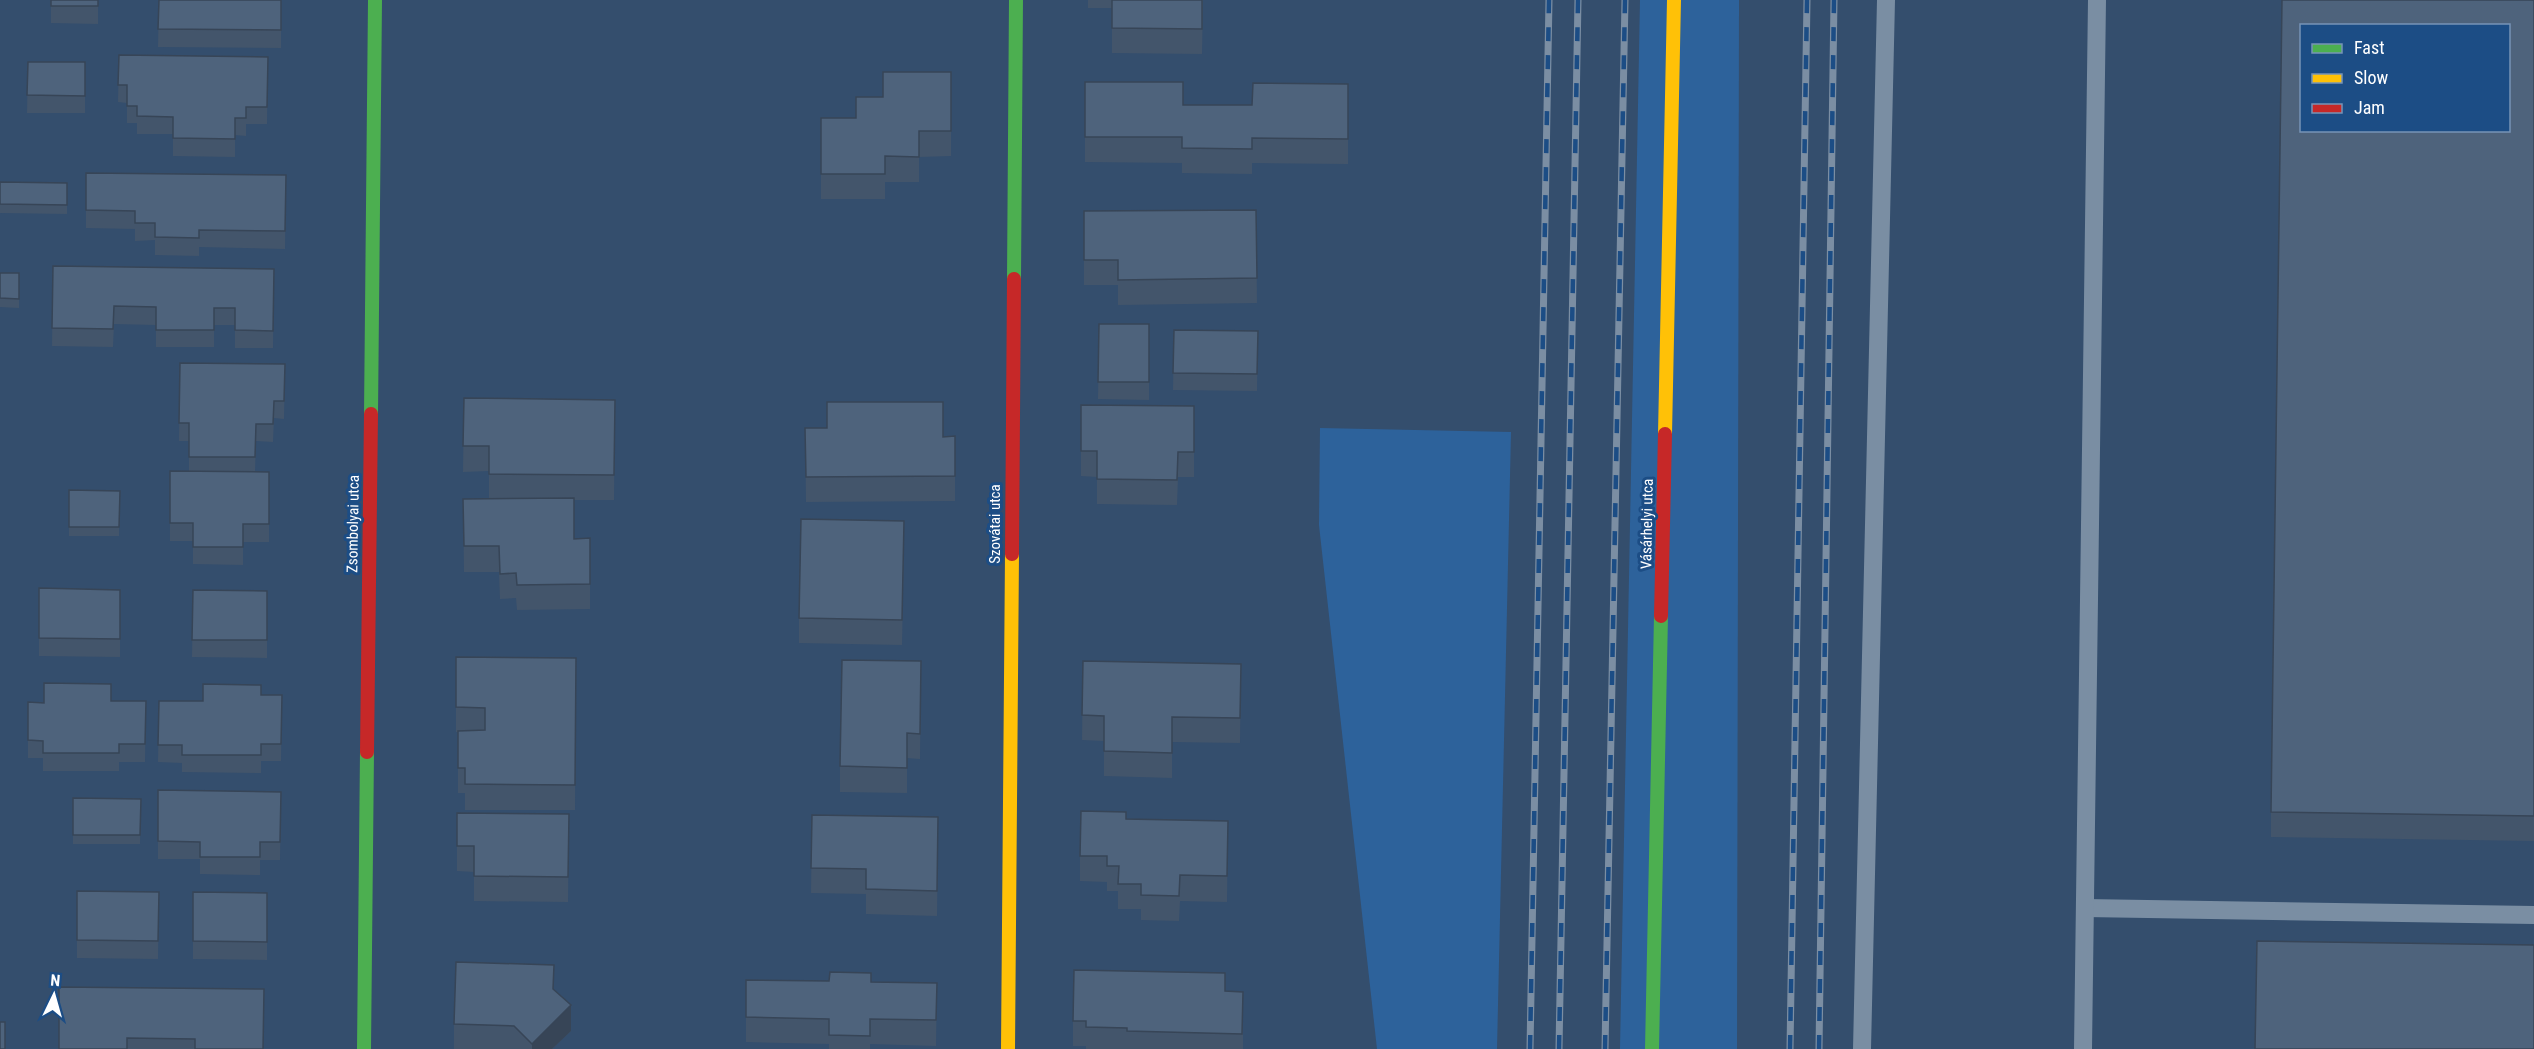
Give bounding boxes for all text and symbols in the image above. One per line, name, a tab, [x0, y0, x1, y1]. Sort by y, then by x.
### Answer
legend	[2300, 24, 2510, 132]
text: Fast	[2354, 37, 2385, 58]
text: Slow	[2354, 67, 2389, 88]
text: Jam	[2354, 97, 2385, 118]
street label: Zsombolyai utca	[343, 475, 363, 573]
street label: Vásárhelyi utca	[1637, 479, 1657, 569]
street label: Szovátai utca	[986, 484, 1004, 564]
north arrow	[24, 965, 84, 1025]
text: N	[50, 971, 61, 990]

